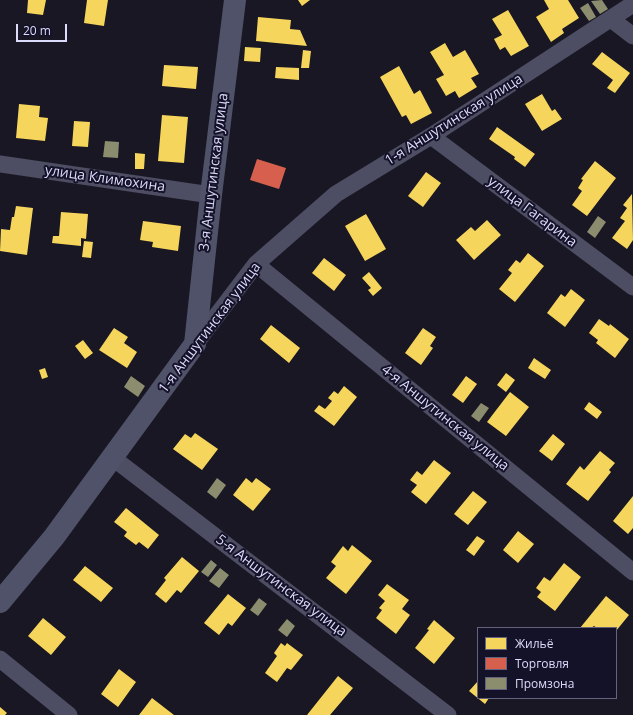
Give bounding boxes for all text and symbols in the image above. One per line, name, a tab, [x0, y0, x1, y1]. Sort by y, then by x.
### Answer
scale bar	[18, 16, 69, 42]
text: 20 m	[23, 22, 51, 39]
street label: 1-я Аншутинская улица	[382, 71, 526, 169]
street label: 3-я Аншутинская улица	[196, 92, 232, 252]
street label: улица Климохина	[44, 162, 166, 196]
street label: улица Гагарина	[484, 173, 580, 251]
street label: 1-я Аншутинская улица	[155, 259, 265, 397]
street label: 4-я Аншутинская улица	[378, 361, 512, 475]
street label: 5-я Аншутинская улица	[212, 531, 350, 641]
legend	[477, 627, 617, 699]
text: Жильё	[515, 635, 553, 652]
text: Торговля	[515, 655, 569, 672]
text: Промзона	[515, 675, 574, 692]

